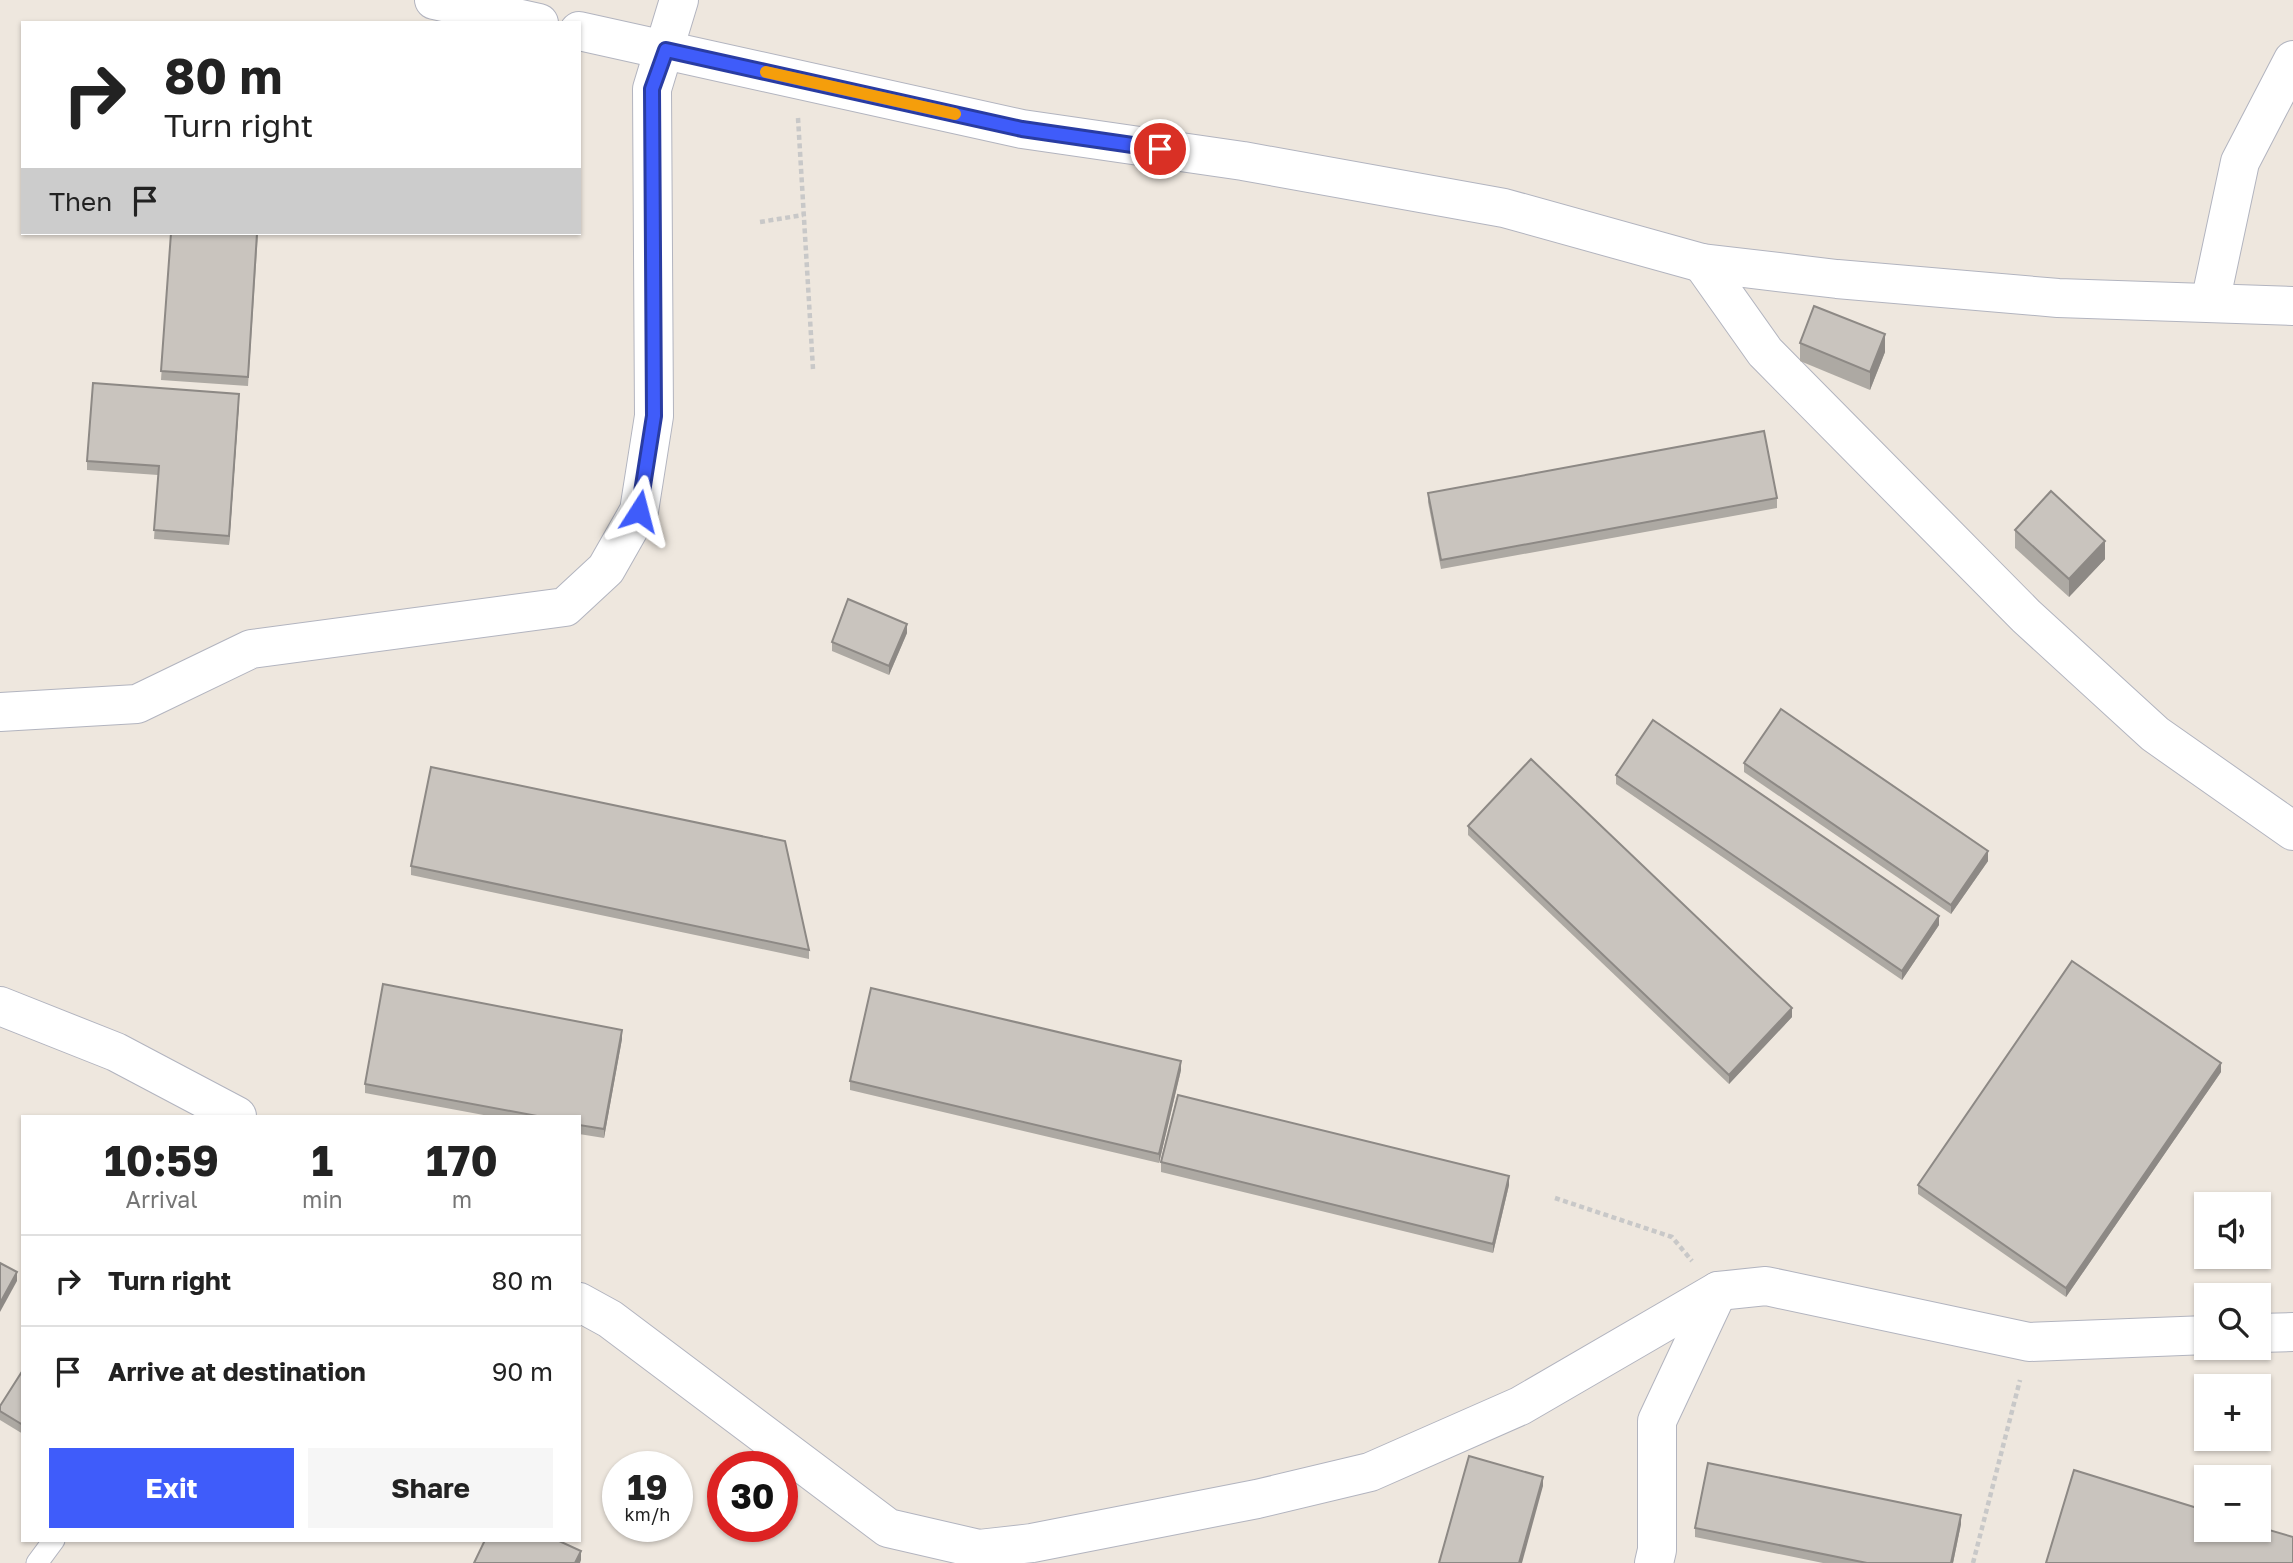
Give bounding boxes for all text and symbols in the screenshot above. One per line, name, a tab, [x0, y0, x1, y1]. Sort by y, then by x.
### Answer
text: 80 m	[164, 46, 282, 105]
icon: right	[49, 49, 140, 140]
text: Turn right	[164, 106, 313, 144]
pin	[1130, 119, 1190, 179]
icon: arrive	[1141, 130, 1179, 168]
icon: arrive	[126, 182, 164, 220]
text: Then	[49, 186, 112, 217]
position arrow	[602, 474, 676, 548]
text: 10:59	[104, 1135, 219, 1185]
text: 1	[312, 1135, 333, 1185]
text: 170	[426, 1135, 498, 1185]
text: Arrival	[126, 1185, 198, 1213]
text: min	[302, 1185, 343, 1213]
text: m	[452, 1185, 472, 1213]
map controls	[2194, 1192, 2271, 1542]
button: sound	[2194, 1192, 2271, 1269]
icon: right	[49, 1262, 87, 1300]
text: Turn right	[108, 1265, 231, 1296]
text: 80 m	[492, 1265, 553, 1296]
button: search	[2194, 1283, 2271, 1360]
icon: arrive	[49, 1353, 87, 1391]
text: Arrive at destination	[108, 1356, 366, 1387]
text: 90 m	[492, 1356, 553, 1387]
button: +	[2194, 1374, 2271, 1451]
button: Exit	[49, 1448, 294, 1528]
button: Share	[308, 1448, 553, 1528]
speed limit sign: 30	[707, 1451, 798, 1542]
button: −	[2194, 1465, 2271, 1542]
text: 19	[627, 1466, 668, 1508]
text: km/h	[625, 1503, 670, 1525]

